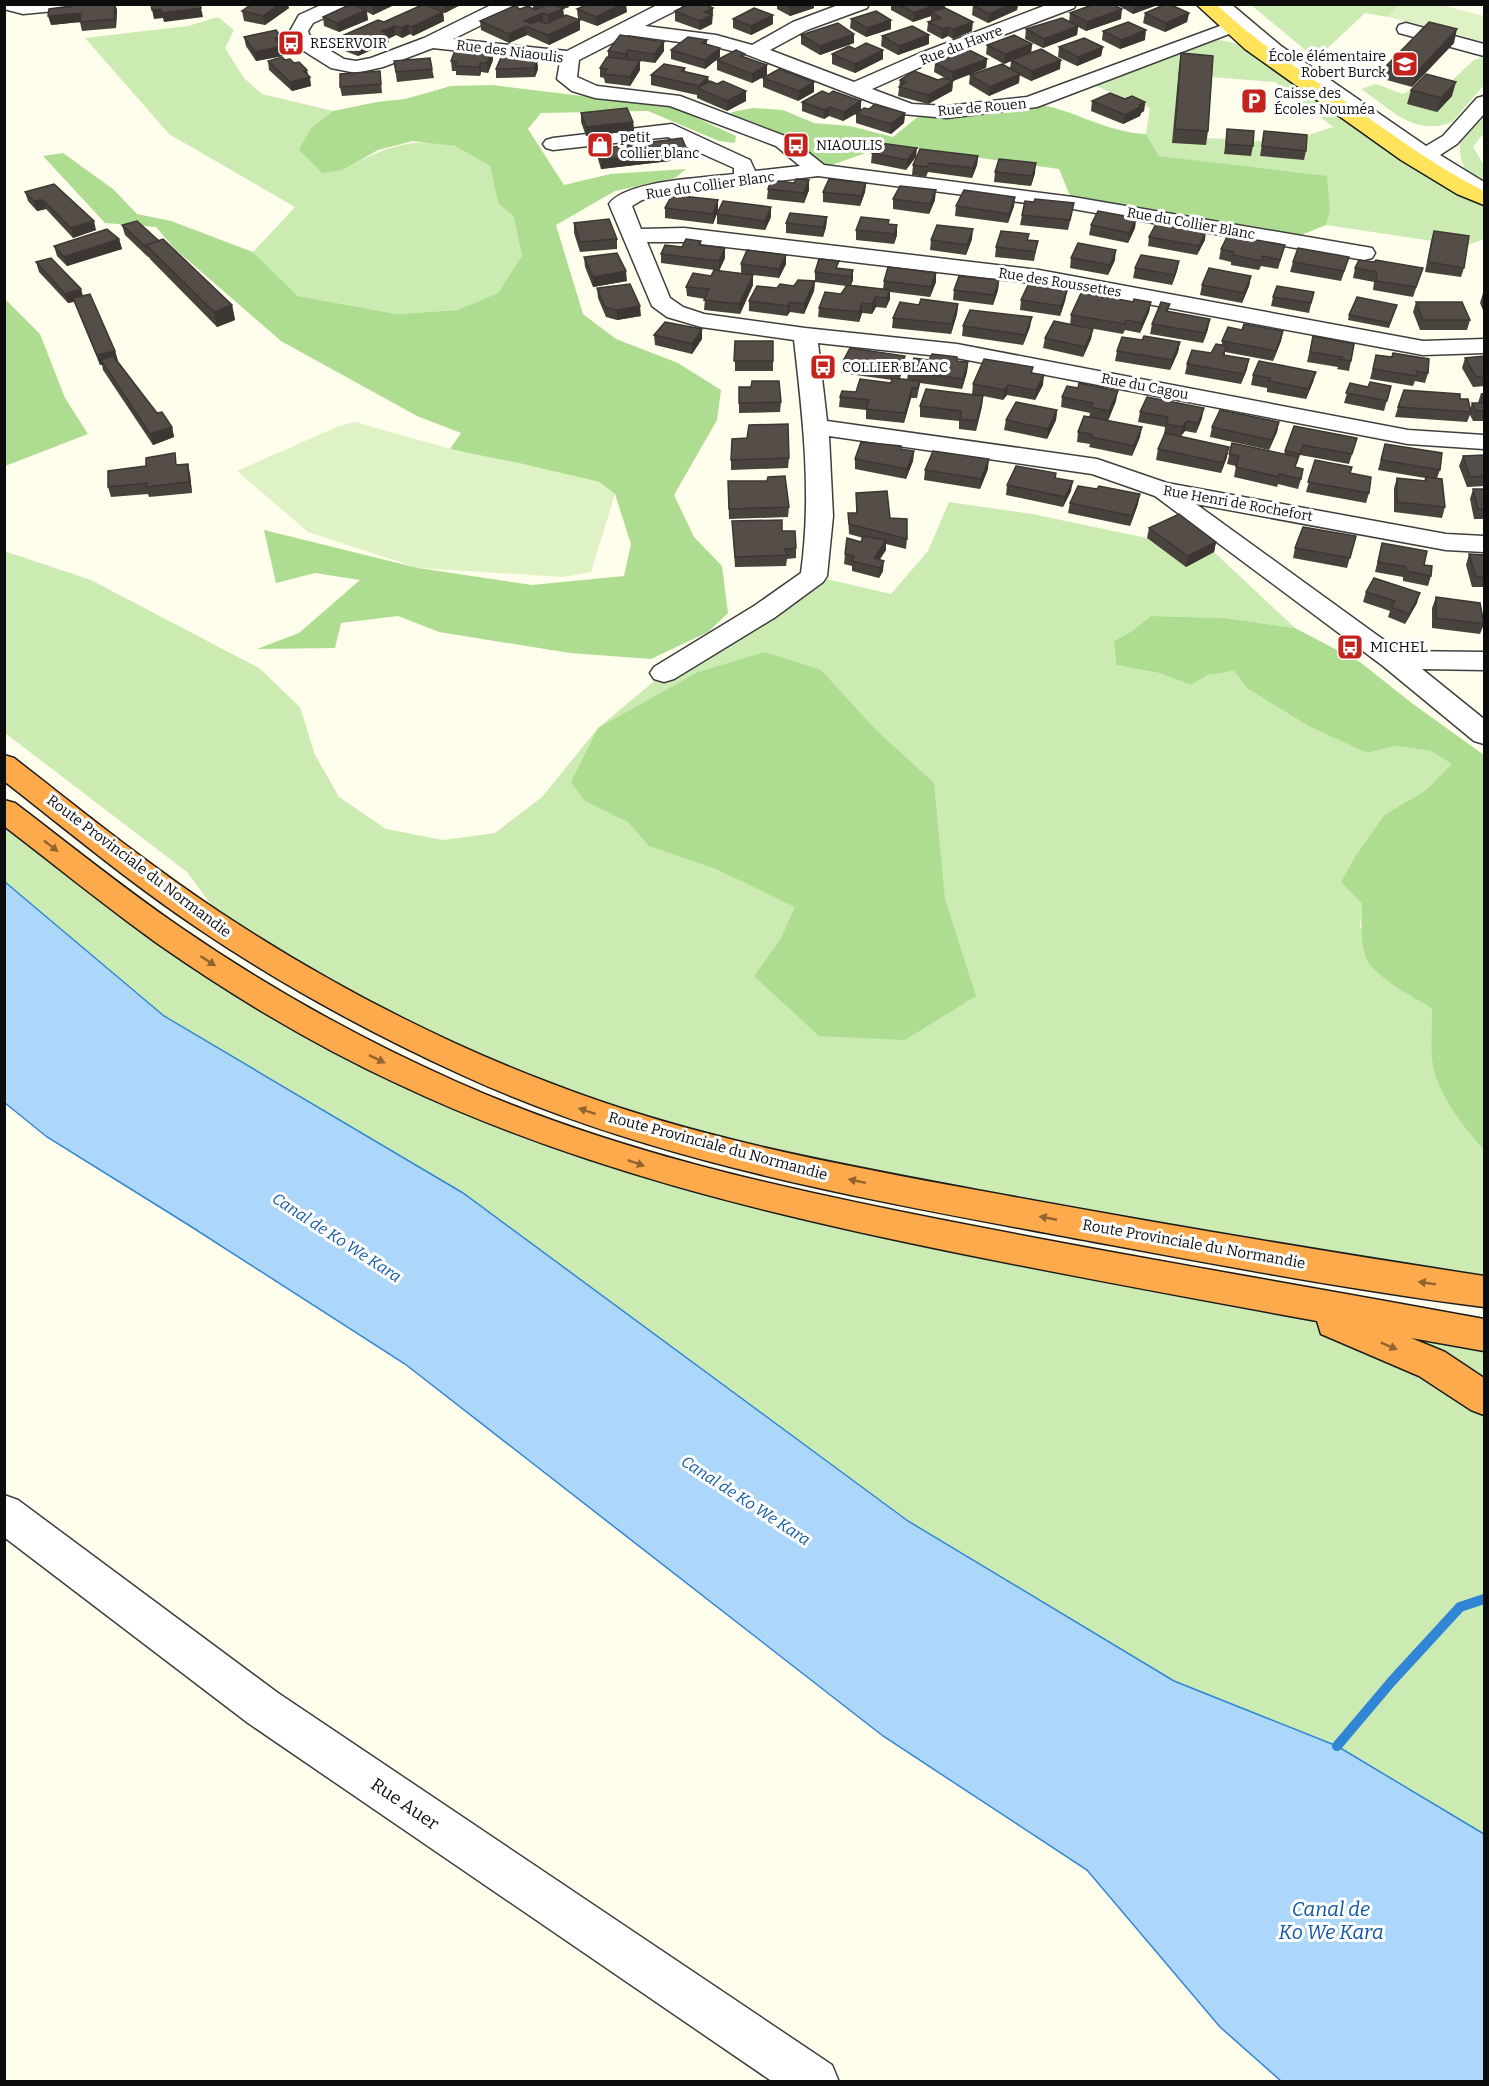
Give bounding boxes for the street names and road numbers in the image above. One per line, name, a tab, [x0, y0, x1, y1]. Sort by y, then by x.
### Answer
street label: Rue du Havre	[918, 22, 1005, 69]
street label: Rue des Niaoulis	[455, 36, 565, 67]
street label: Rue de Rouen	[937, 95, 1027, 120]
street label: Rue du Collier Blanc	[645, 168, 776, 203]
street label: Rue du Collier Blanc	[1125, 204, 1256, 243]
street label: Rue des Roussettes	[997, 264, 1123, 301]
street label: Rue du Cagou	[1100, 370, 1190, 403]
street label: Rue Henri de Rochefort	[1162, 482, 1314, 525]
street label: Route Provinciale du Normandie	[43, 791, 235, 941]
street label: Route Provinciale du Normandie	[606, 1108, 830, 1184]
street label: Route Provinciale du Normandie	[1081, 1216, 1307, 1272]
street label: Rue Auer	[367, 1773, 443, 1835]

